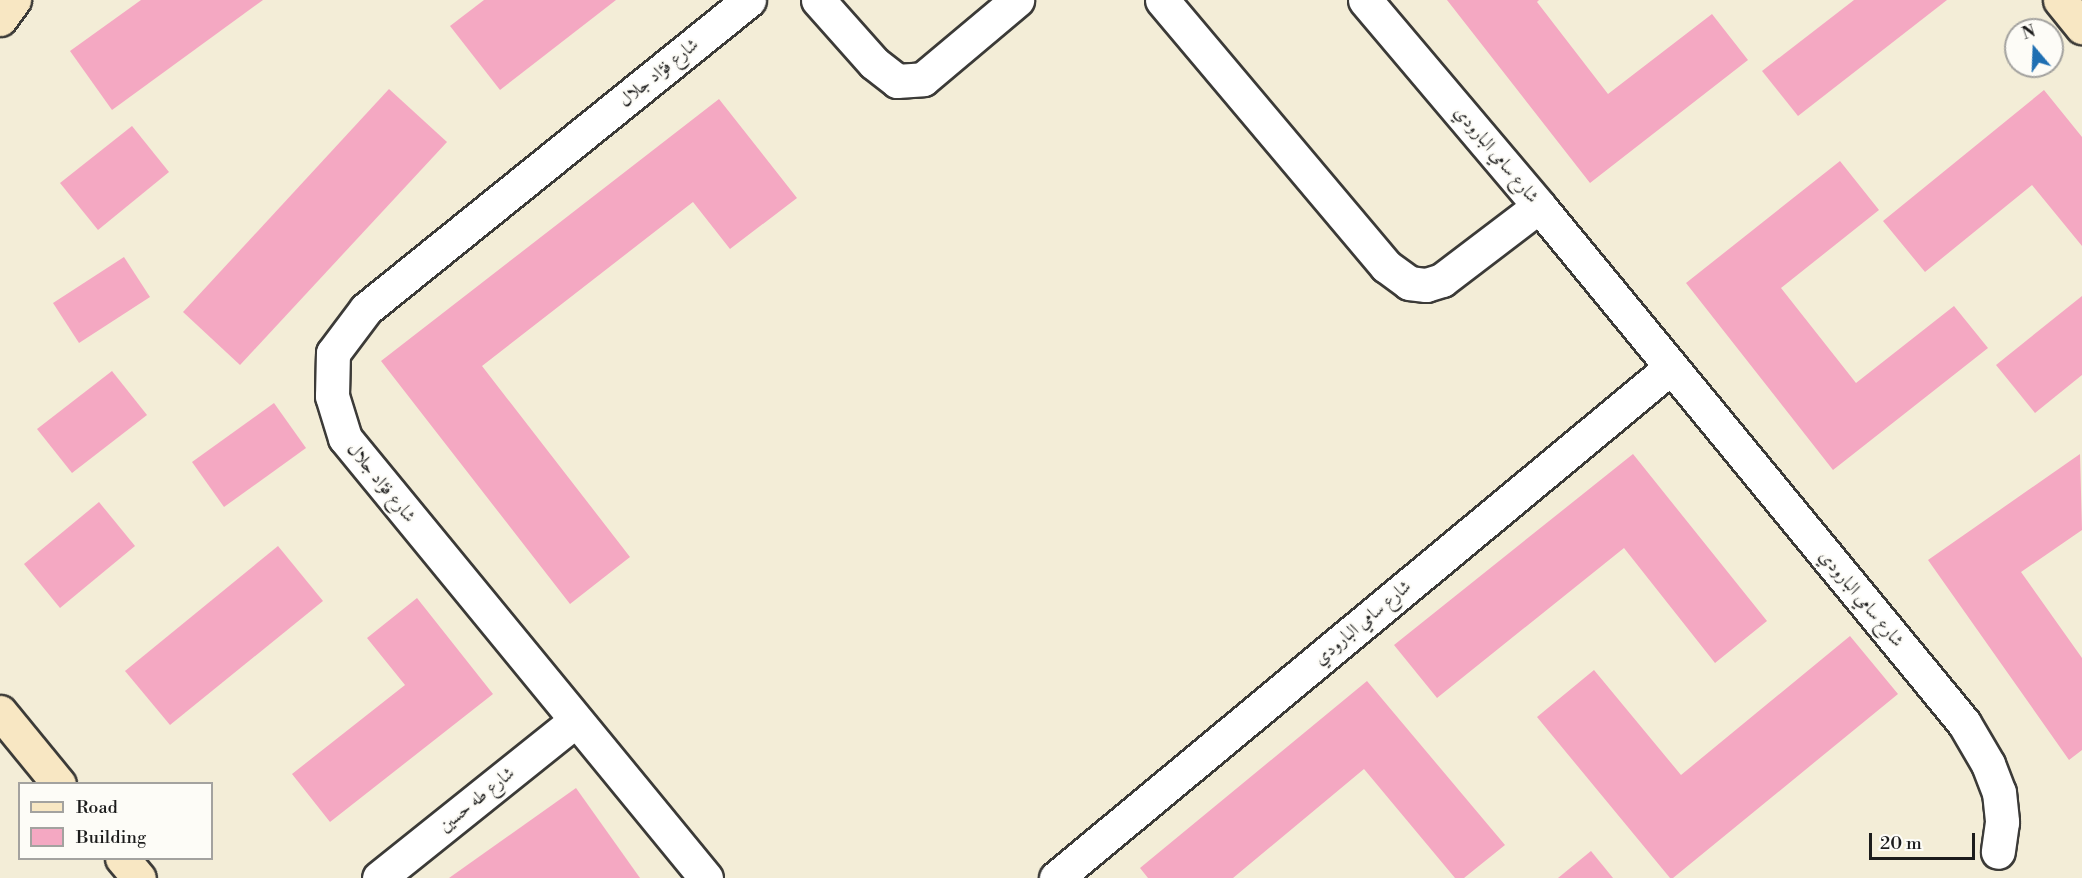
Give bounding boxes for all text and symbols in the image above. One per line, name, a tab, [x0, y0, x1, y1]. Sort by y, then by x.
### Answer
north arrow	[2004, 18, 2064, 78]
text: N	[2020, 21, 2038, 44]
street label: شارع فؤاد جلال	[615, 34, 703, 112]
street label: شارع سامي البارودي	[1449, 102, 1543, 208]
street label: شارع فؤاد جلال	[342, 439, 420, 527]
street label: شارع سامي البارودي	[1814, 546, 1908, 652]
street label: شارع سامي البارودي	[1310, 576, 1416, 670]
street label: شارع طه حسين	[435, 763, 519, 837]
legend	[18, 782, 213, 860]
text: Road	[76, 796, 118, 819]
scale bar	[1872, 821, 1978, 859]
text: Building	[76, 826, 146, 849]
text: 20 m	[1880, 832, 1922, 855]

